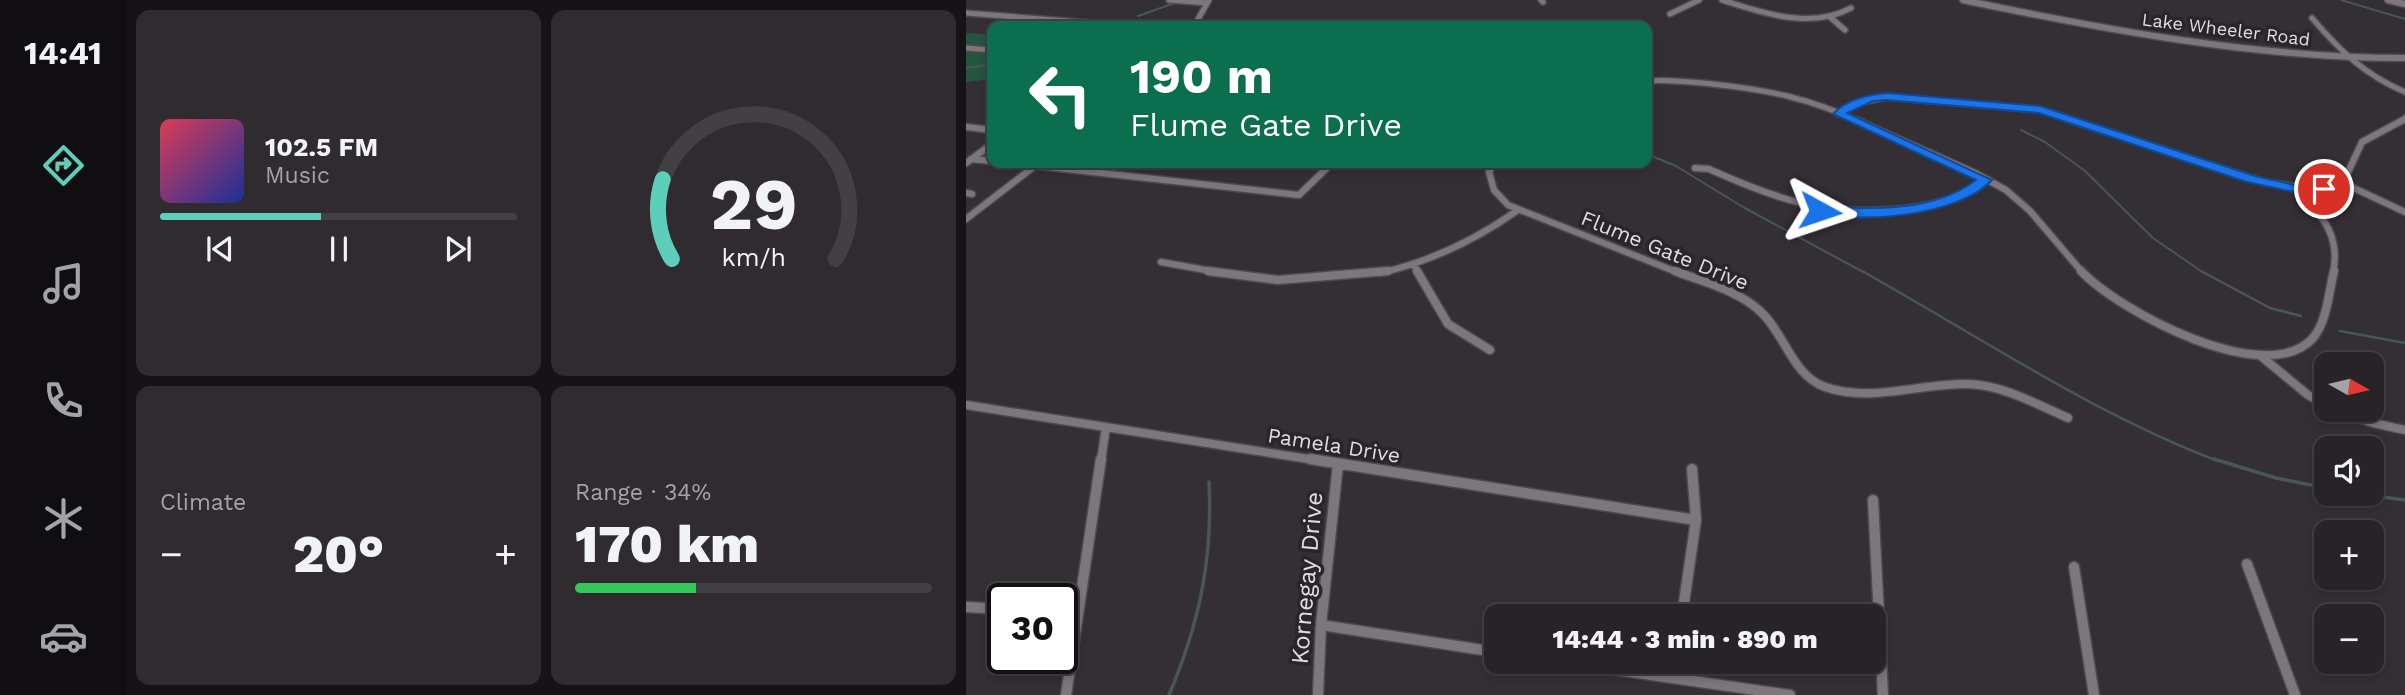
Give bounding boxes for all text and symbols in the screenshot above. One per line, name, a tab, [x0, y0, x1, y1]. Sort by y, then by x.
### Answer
street label: Lake Wheeler Road	[2141, 8, 2311, 50]
text: 14:41	[24, 34, 102, 72]
text: 190 m	[1130, 47, 1273, 105]
icon: left	[1015, 49, 1106, 140]
text: Flume Gate Drive	[1130, 106, 1402, 144]
text: 102.5 FM	[265, 132, 378, 162]
icon: directions	[39, 141, 88, 190]
pin	[2294, 159, 2354, 219]
text: Music	[265, 162, 330, 189]
text: 29	[709, 162, 798, 248]
icon: arrive	[2305, 170, 2343, 208]
position arrow	[1783, 174, 1857, 248]
street label: Flume Gate Drive	[1578, 205, 1752, 295]
icon: previous	[201, 230, 239, 268]
icon: pause	[320, 230, 358, 268]
icon: next	[439, 230, 477, 268]
text: km/h	[721, 243, 786, 272]
icon: music	[39, 259, 88, 308]
north arrow	[2314, 352, 2384, 422]
map controls	[2314, 352, 2384, 674]
icon: phone	[39, 376, 88, 425]
street label: Pamela Drive	[1266, 422, 1402, 468]
button: sound	[2314, 436, 2384, 506]
text: Range · 34%	[575, 479, 711, 506]
text: Climate	[160, 489, 246, 516]
street label: Kornegay Drive	[1286, 491, 1328, 665]
icon: climate	[39, 494, 88, 543]
text: 170 km	[575, 514, 759, 575]
button: +	[2314, 520, 2384, 590]
text: 20°	[293, 524, 384, 585]
text: −	[160, 532, 183, 576]
text: +	[494, 532, 517, 576]
speed limit sign: 30	[987, 583, 1078, 674]
button: −	[2314, 604, 2384, 674]
icon: car	[39, 612, 88, 661]
text: 14:44 · 3 min · 890 m	[1552, 624, 1818, 654]

